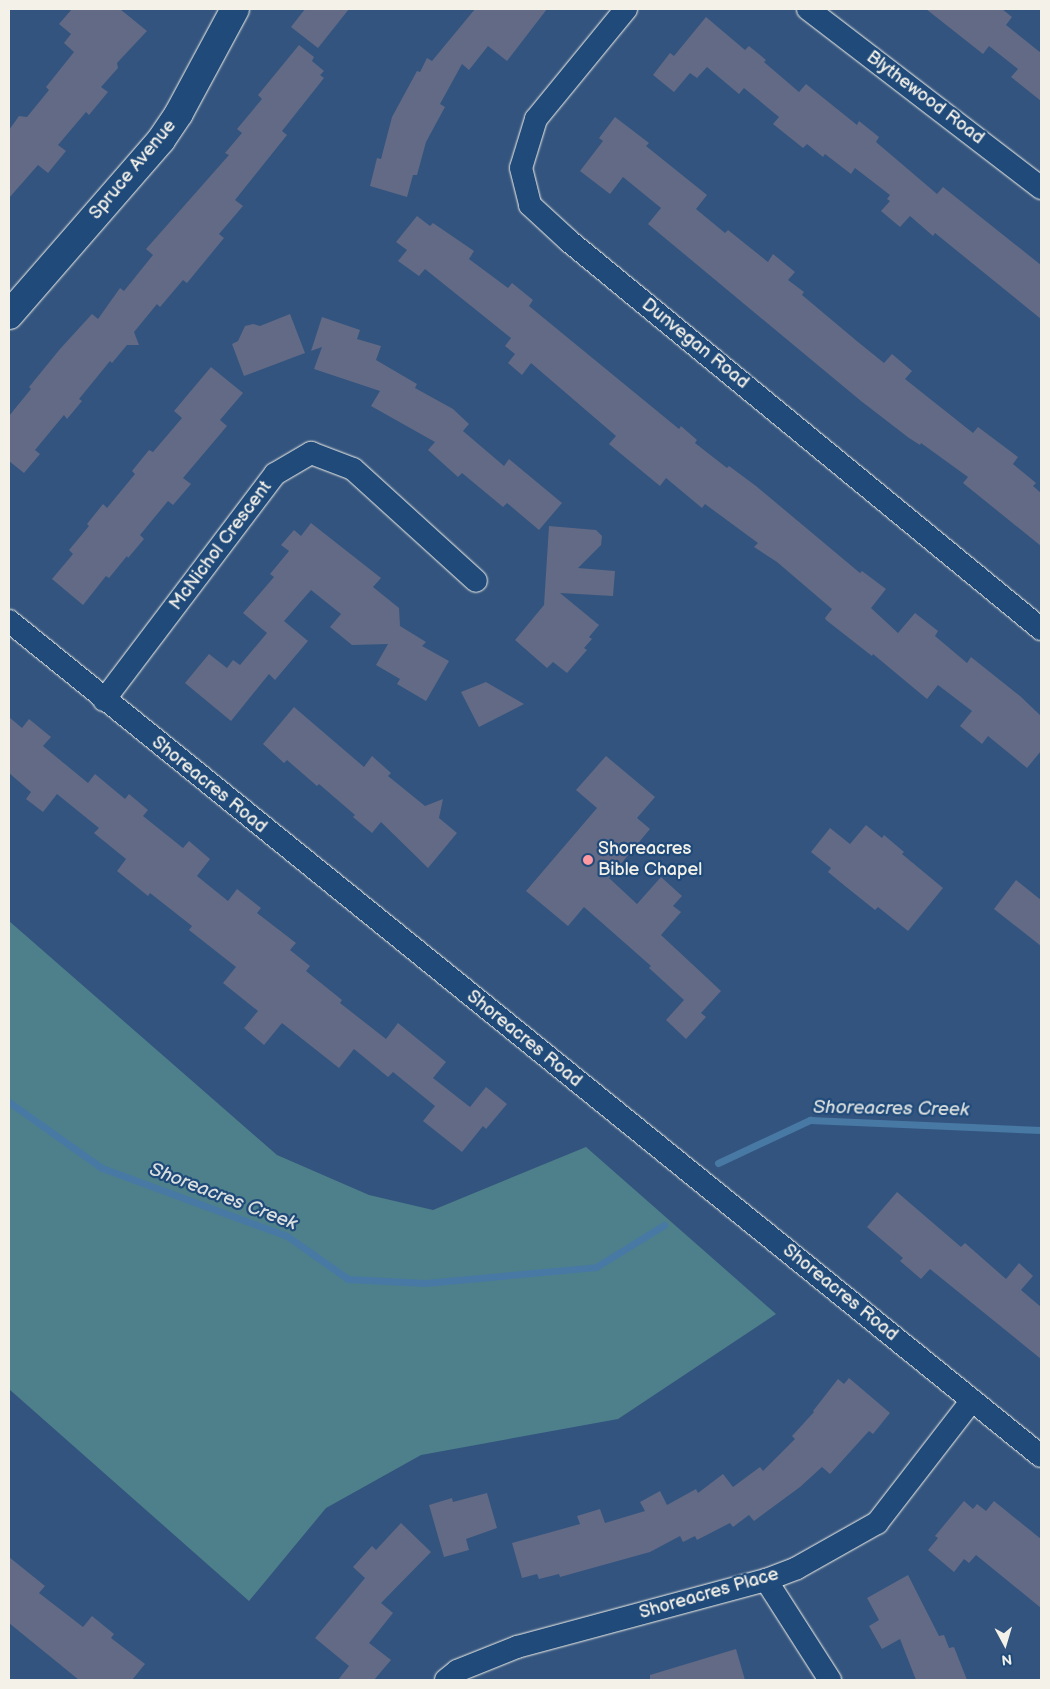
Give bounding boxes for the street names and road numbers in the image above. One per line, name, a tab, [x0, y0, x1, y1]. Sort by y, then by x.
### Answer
street label: Blythewood Road	[862, 47, 988, 149]
street label: Spruce Avenue	[85, 116, 181, 224]
street label: Dunvegan Road	[637, 294, 753, 394]
street label: McNichol Crescent	[165, 477, 277, 615]
street label: Shoreacres Road	[147, 732, 271, 838]
street label: Shoreacres Road	[462, 986, 586, 1092]
street label: Shoreacres Road	[778, 1240, 902, 1346]
street label: Shoreacres Place	[637, 1564, 781, 1624]

